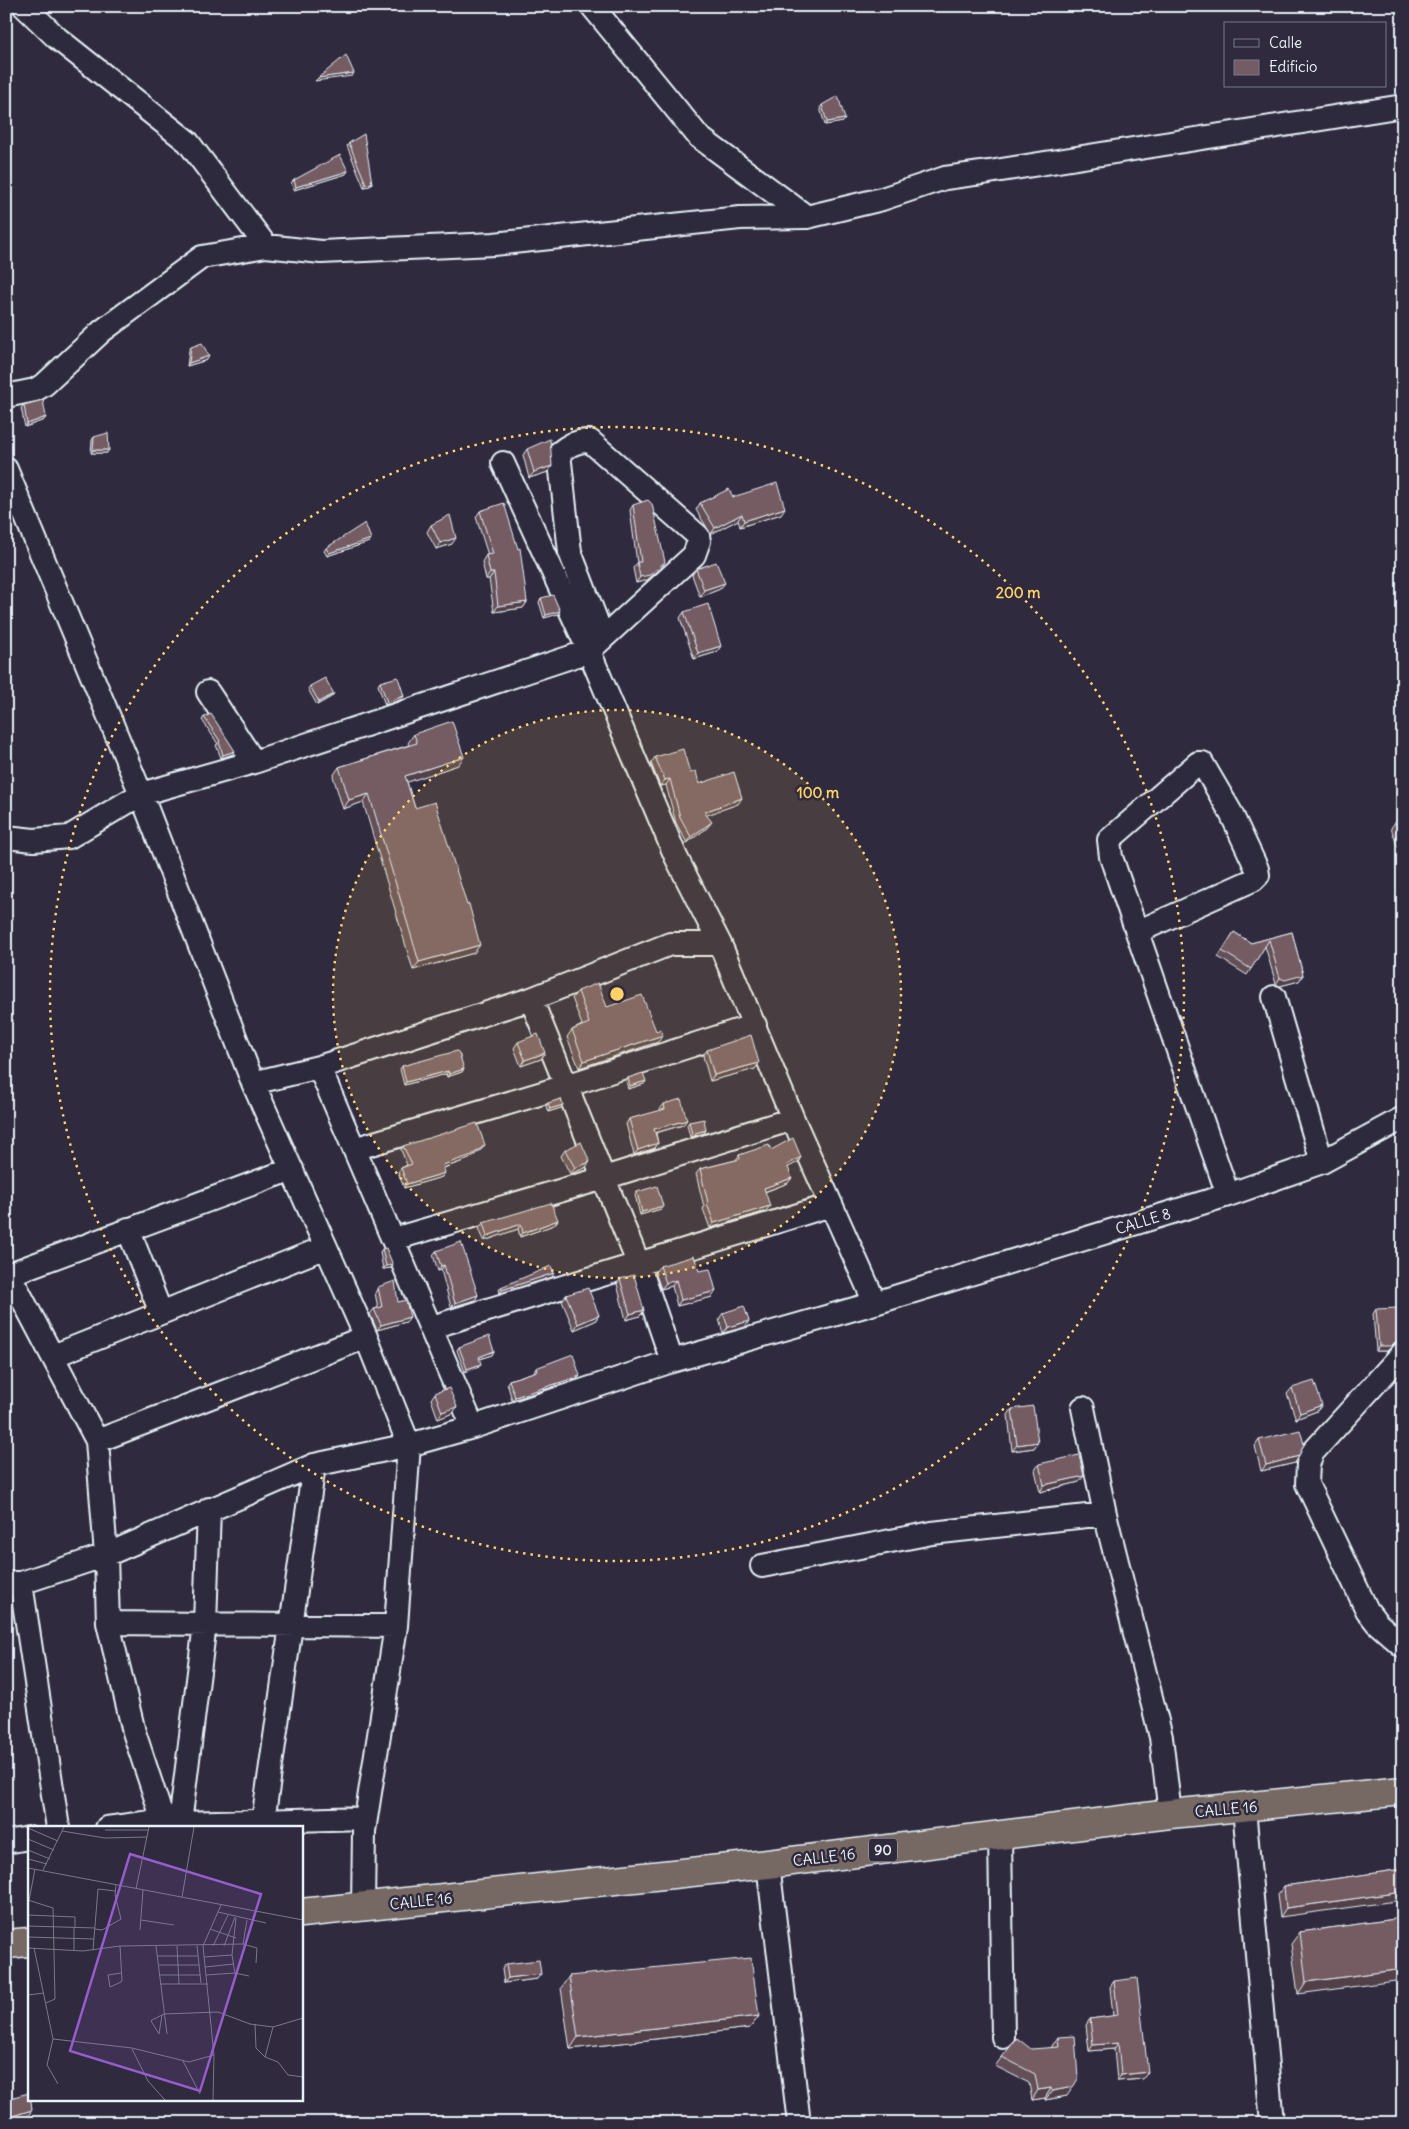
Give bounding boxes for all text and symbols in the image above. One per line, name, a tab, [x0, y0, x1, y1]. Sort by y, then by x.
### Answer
legend	[1224, 22, 1386, 88]
text: Calle	[1269, 33, 1302, 52]
text: Edificio	[1269, 57, 1317, 76]
text: 200 m	[996, 583, 1040, 602]
text: 100 m	[797, 783, 839, 802]
centre of rings	[608, 985, 626, 1003]
street label: CALLE 8	[1113, 1204, 1173, 1238]
street label: CALLE 16	[1194, 1797, 1258, 1821]
inset map	[28, 1826, 302, 2102]
road number: 90	[869, 1838, 897, 1862]
street label: CALLE 16	[792, 1844, 856, 1870]
street label: CALLE 16	[389, 1888, 453, 1914]

